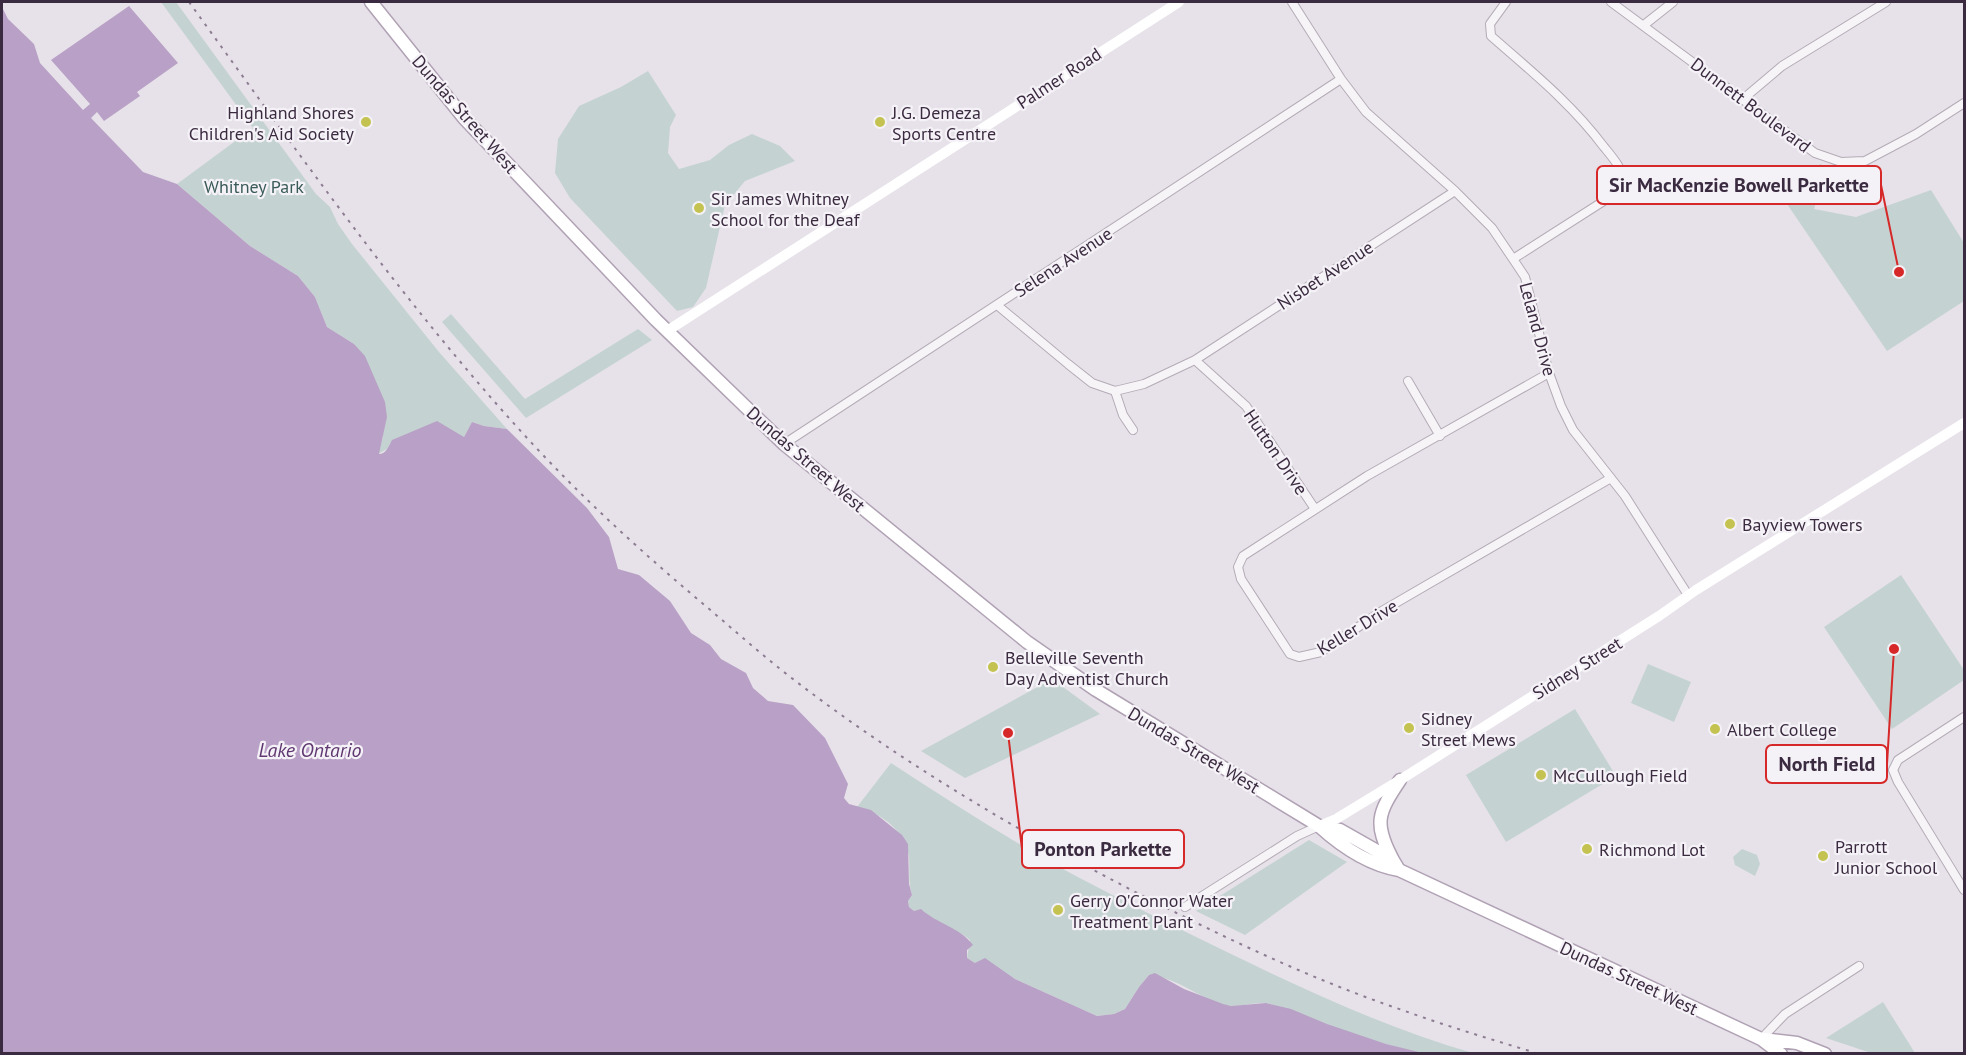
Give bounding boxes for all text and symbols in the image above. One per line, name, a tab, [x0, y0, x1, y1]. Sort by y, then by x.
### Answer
street label: Palmer Road	[1012, 42, 1106, 114]
street label: Dundas Street West	[407, 50, 523, 178]
street label: Dunnett Boulevard	[1686, 52, 1816, 158]
place label: Highland Shores Children's Aid Society	[189, 101, 355, 145]
place label: J.G. Demeza Sports Centre	[891, 101, 996, 145]
marker: Highland Shores Children's Aid Society	[359, 115, 373, 129]
marker: J.G. Demeza Sports Centre	[873, 115, 887, 129]
callout: Sir MacKenzie Bowell Parkette	[1597, 166, 1881, 204]
text: Sir MacKenzie Bowell Parkette	[1609, 172, 1869, 198]
park label: Whitney Park	[204, 175, 304, 198]
place label: Sir James Whitney School for the Deaf	[711, 187, 861, 231]
marker: Sir James Whitney School for the Deaf	[692, 201, 706, 215]
street label: Selena Avenue	[1010, 222, 1116, 302]
street label: Nisbet Avenue	[1273, 235, 1377, 315]
street label: Leland Drive	[1514, 280, 1562, 378]
street label: Dundas Street West	[742, 401, 870, 517]
street label: Hutton Drive	[1239, 405, 1313, 499]
place label: Bayview Towers	[1742, 513, 1862, 536]
marker: Bayview Towers	[1723, 517, 1737, 531]
street label: Keller Drive	[1312, 594, 1402, 660]
street label: Sidney Street	[1528, 631, 1626, 705]
place label: Belleville Seventh Day Adventist Church	[1005, 646, 1169, 690]
marker: Belleville Seventh Day Adventist Church	[986, 660, 1000, 674]
street label: Dundas Street West	[1124, 702, 1264, 798]
place label: Sidney Street Mews	[1421, 707, 1516, 751]
place label: Albert College	[1727, 718, 1837, 741]
marker: Sidney Street Mews	[1402, 721, 1416, 735]
marker: Albert College	[1708, 722, 1722, 736]
water label: Lake Ontario	[258, 737, 362, 763]
callout: North Field	[1766, 745, 1887, 783]
text: North Field	[1779, 751, 1875, 777]
place label: McCullough Field	[1553, 764, 1687, 787]
marker: McCullough Field	[1534, 768, 1548, 782]
callout: Ponton Parkette	[1022, 830, 1184, 868]
place label: Parrott Junior School	[1834, 835, 1938, 879]
text: Ponton Parkette	[1034, 836, 1172, 862]
place label: Richmond Lot	[1599, 838, 1705, 861]
marker: Richmond Lot	[1580, 842, 1594, 856]
marker: Parrott Junior School	[1816, 849, 1830, 863]
place label: Gerry O'Connor Water Treatment Plant	[1070, 889, 1233, 933]
marker: Gerry O'Connor Water Treatment Plant	[1051, 903, 1065, 917]
street label: Dundas Street West	[1556, 936, 1702, 1020]

